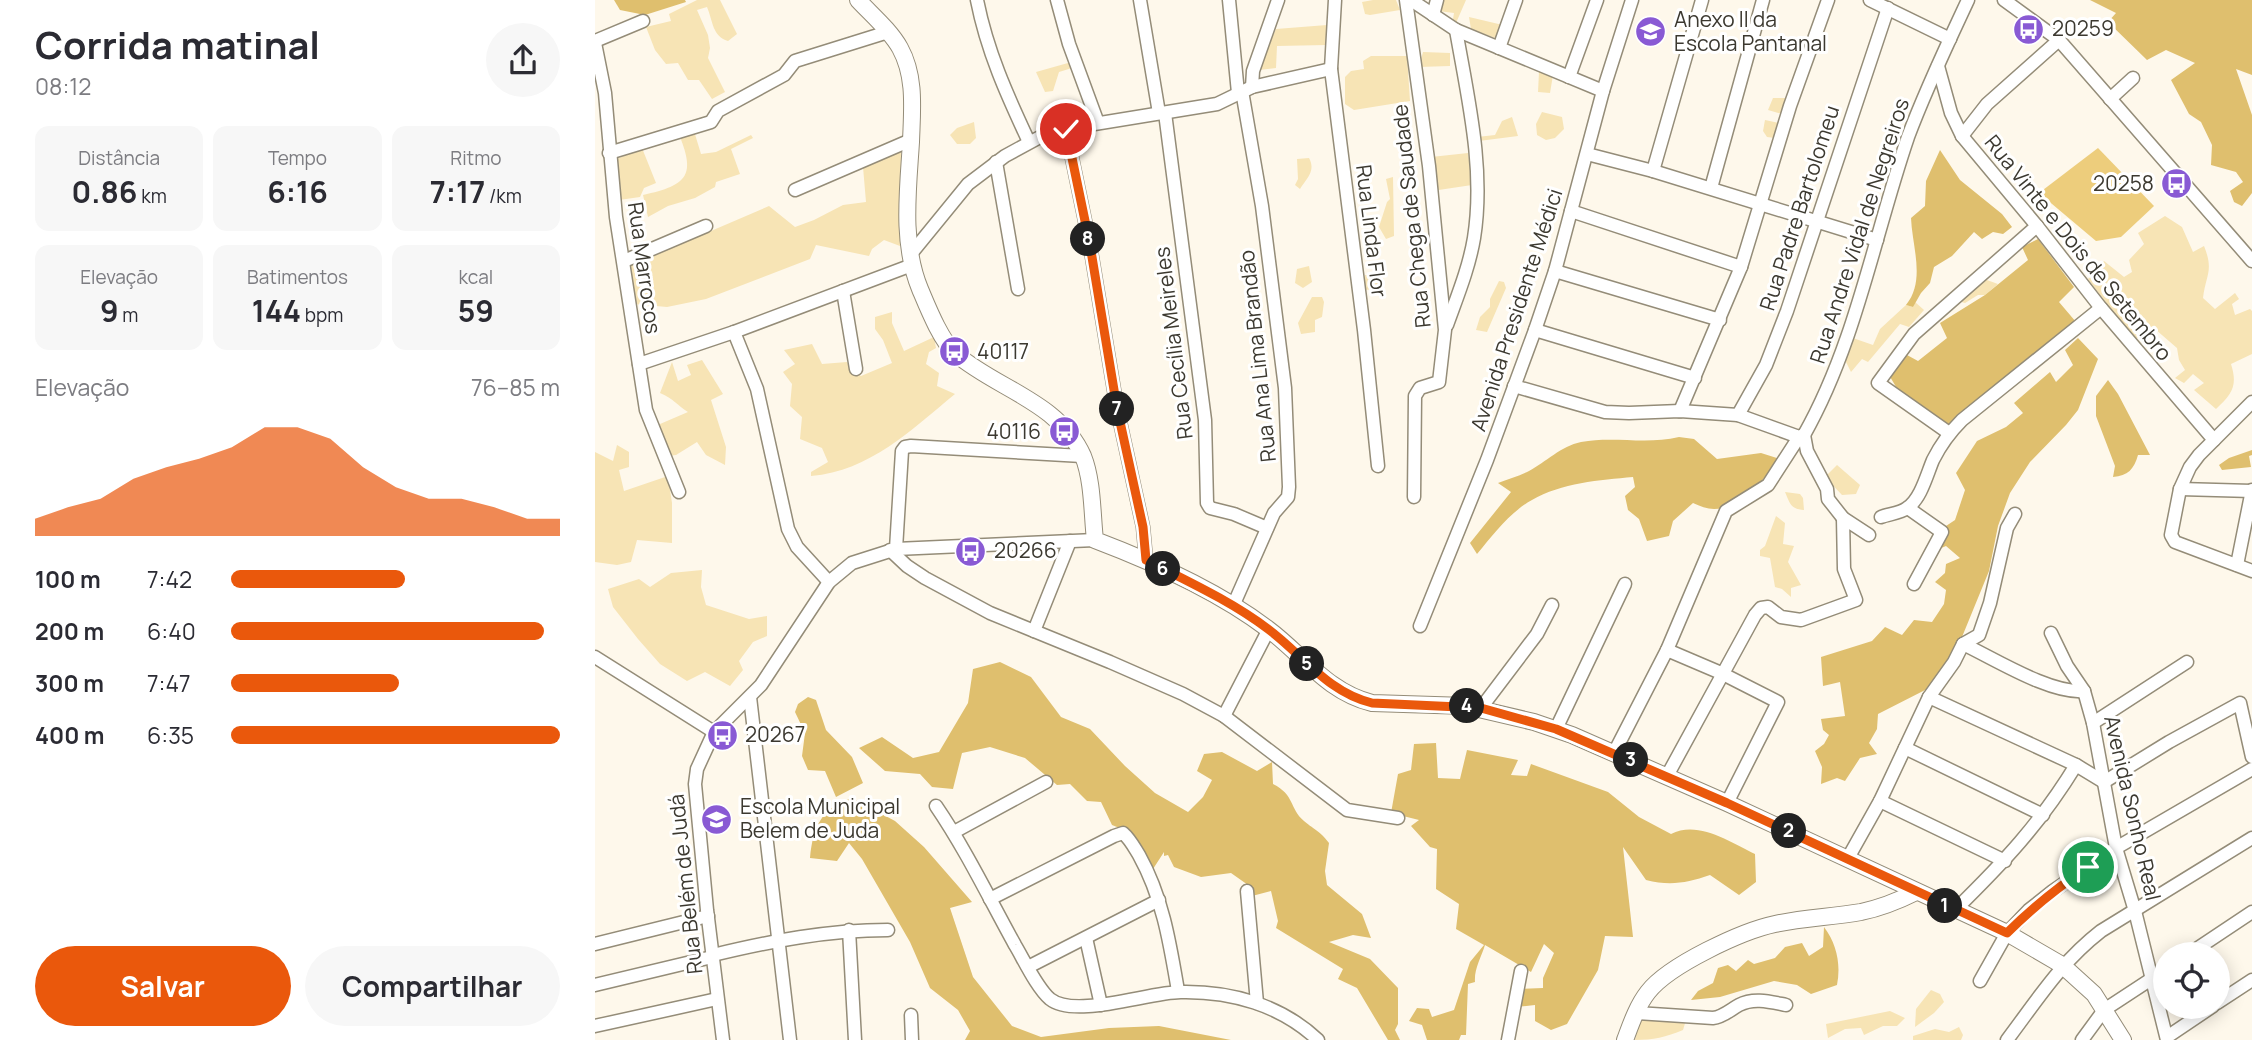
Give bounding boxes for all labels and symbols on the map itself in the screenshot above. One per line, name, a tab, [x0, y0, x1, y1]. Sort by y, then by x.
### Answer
place label: Anexo II da Escola Pantanal	[1674, 5, 1827, 57]
bus stop icon: 20259	[2012, 12, 2046, 46]
place label: 20259	[2052, 14, 2114, 42]
school or university icon: Anexo II da Escola Pantanal	[1634, 15, 1668, 49]
street label: Rua Andre Vidal de Negreiros	[1803, 95, 1915, 367]
pin	[1036, 99, 1096, 159]
street label: Rua Padre Bartolomeu	[1753, 102, 1845, 314]
street label: Rua Chega de Saudade	[1385, 103, 1437, 329]
street label: Rua Vinte e Dois de Setembro	[1979, 129, 2179, 366]
street label: Rua Linda Flor	[1350, 163, 1394, 299]
bus stop icon: 20258	[2160, 167, 2194, 201]
place label: 20258	[2093, 169, 2154, 197]
street label: Avenida Presidente Médici	[1464, 185, 1569, 435]
street label: Rua Marrocos	[622, 200, 668, 336]
pin: 8	[1071, 222, 1105, 256]
street label: Rua Cecília Meireles	[1147, 245, 1199, 441]
street label: Rua Ana Lima Brandão	[1232, 249, 1282, 464]
bus stop icon: 40117	[937, 335, 971, 369]
place label: 40117	[977, 337, 1029, 365]
pin: 7	[1099, 392, 1135, 426]
bus stop icon: 40116	[1047, 415, 1081, 449]
place label: 40116	[986, 417, 1041, 445]
bus stop icon: 20266	[954, 534, 988, 568]
place label: 20266	[994, 536, 1057, 564]
pin: 6	[1145, 552, 1181, 586]
pin: 5	[1289, 646, 1325, 682]
pin: 4	[1449, 688, 1485, 724]
street label: Avenida Sonho Real	[2098, 712, 2168, 903]
bus stop icon: 20267	[705, 718, 739, 752]
place label: 20267	[745, 720, 805, 748]
pin: 3	[1613, 742, 1649, 778]
place label: Escola Municipal Belem de Juda	[740, 792, 900, 844]
street label: Rua Belém de Judá	[662, 793, 708, 975]
school or university icon: Escola Municipal Belem de Juda	[700, 802, 734, 836]
pin: 2	[1771, 814, 1807, 848]
pin	[2058, 837, 2118, 897]
pin: 1	[1927, 888, 1963, 923]

